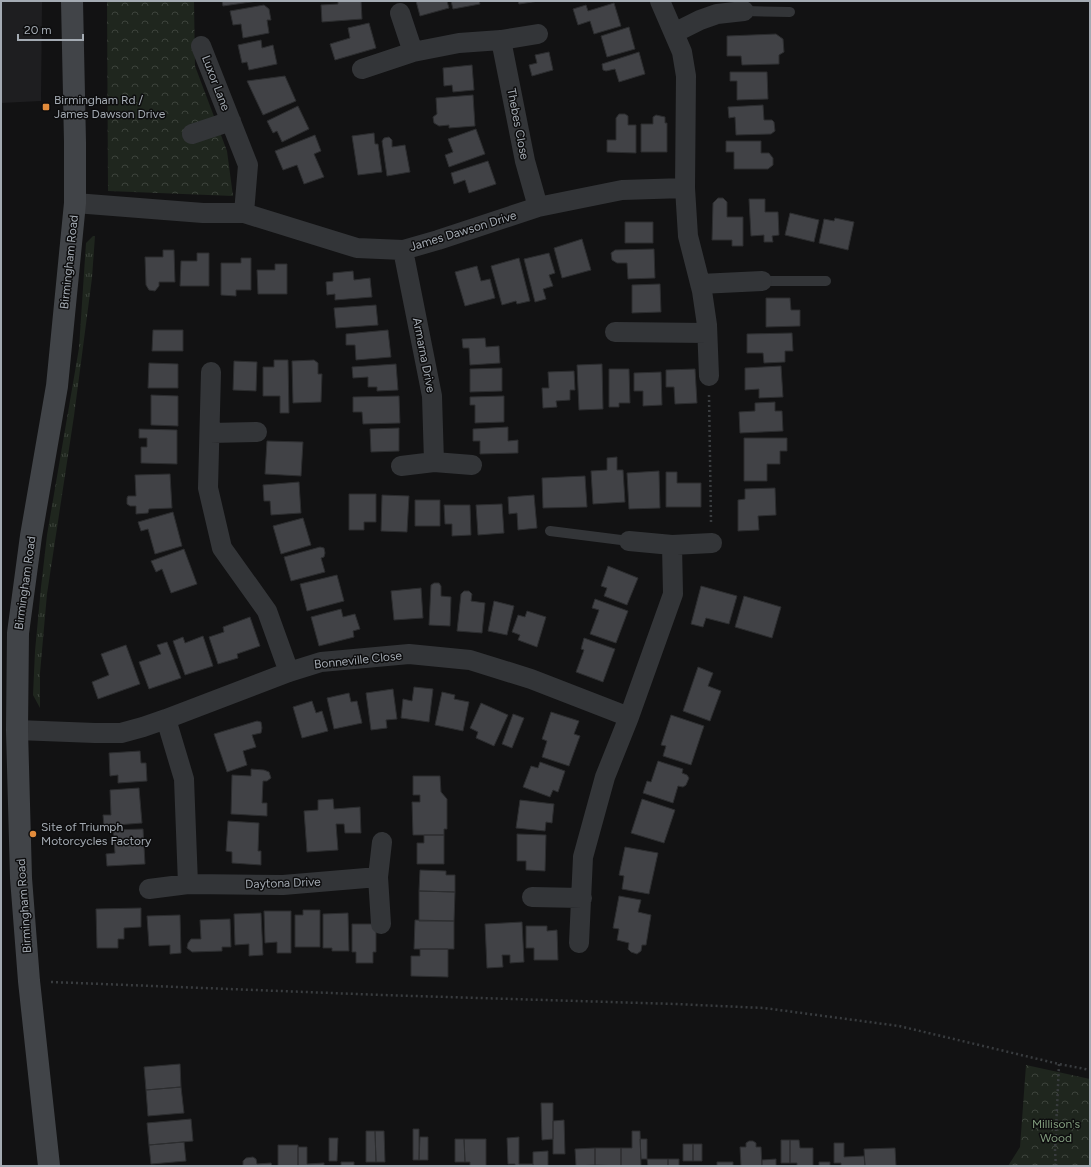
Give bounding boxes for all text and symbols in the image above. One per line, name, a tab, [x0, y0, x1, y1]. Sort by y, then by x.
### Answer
scale bar	[18, 16, 83, 42]
text: 20 m	[24, 23, 52, 37]
street label: Luxor Lane	[199, 53, 233, 113]
street label: Thebes Close	[504, 87, 532, 161]
place label: Birmingham Rd / James Dawson Drive	[54, 93, 166, 121]
marker: Birmingham Rd / James Dawson Drive	[41, 102, 51, 112]
street label: James Dawson Drive	[408, 208, 519, 254]
street label: Birmingham Road	[57, 214, 81, 310]
street label: Armarna Drive	[410, 316, 438, 394]
street label: Birmingham Road	[11, 535, 39, 631]
street label: Bonneville Close	[313, 648, 403, 672]
place label: Site of Triumph Motorcycles Factory	[41, 820, 152, 848]
marker: Site of Triumph Motorcycles Factory	[28, 829, 38, 839]
street label: Birmingham Road	[14, 858, 34, 954]
street label: Daytona Drive	[245, 875, 321, 891]
park label: Millison's Wood	[1032, 1117, 1081, 1145]

